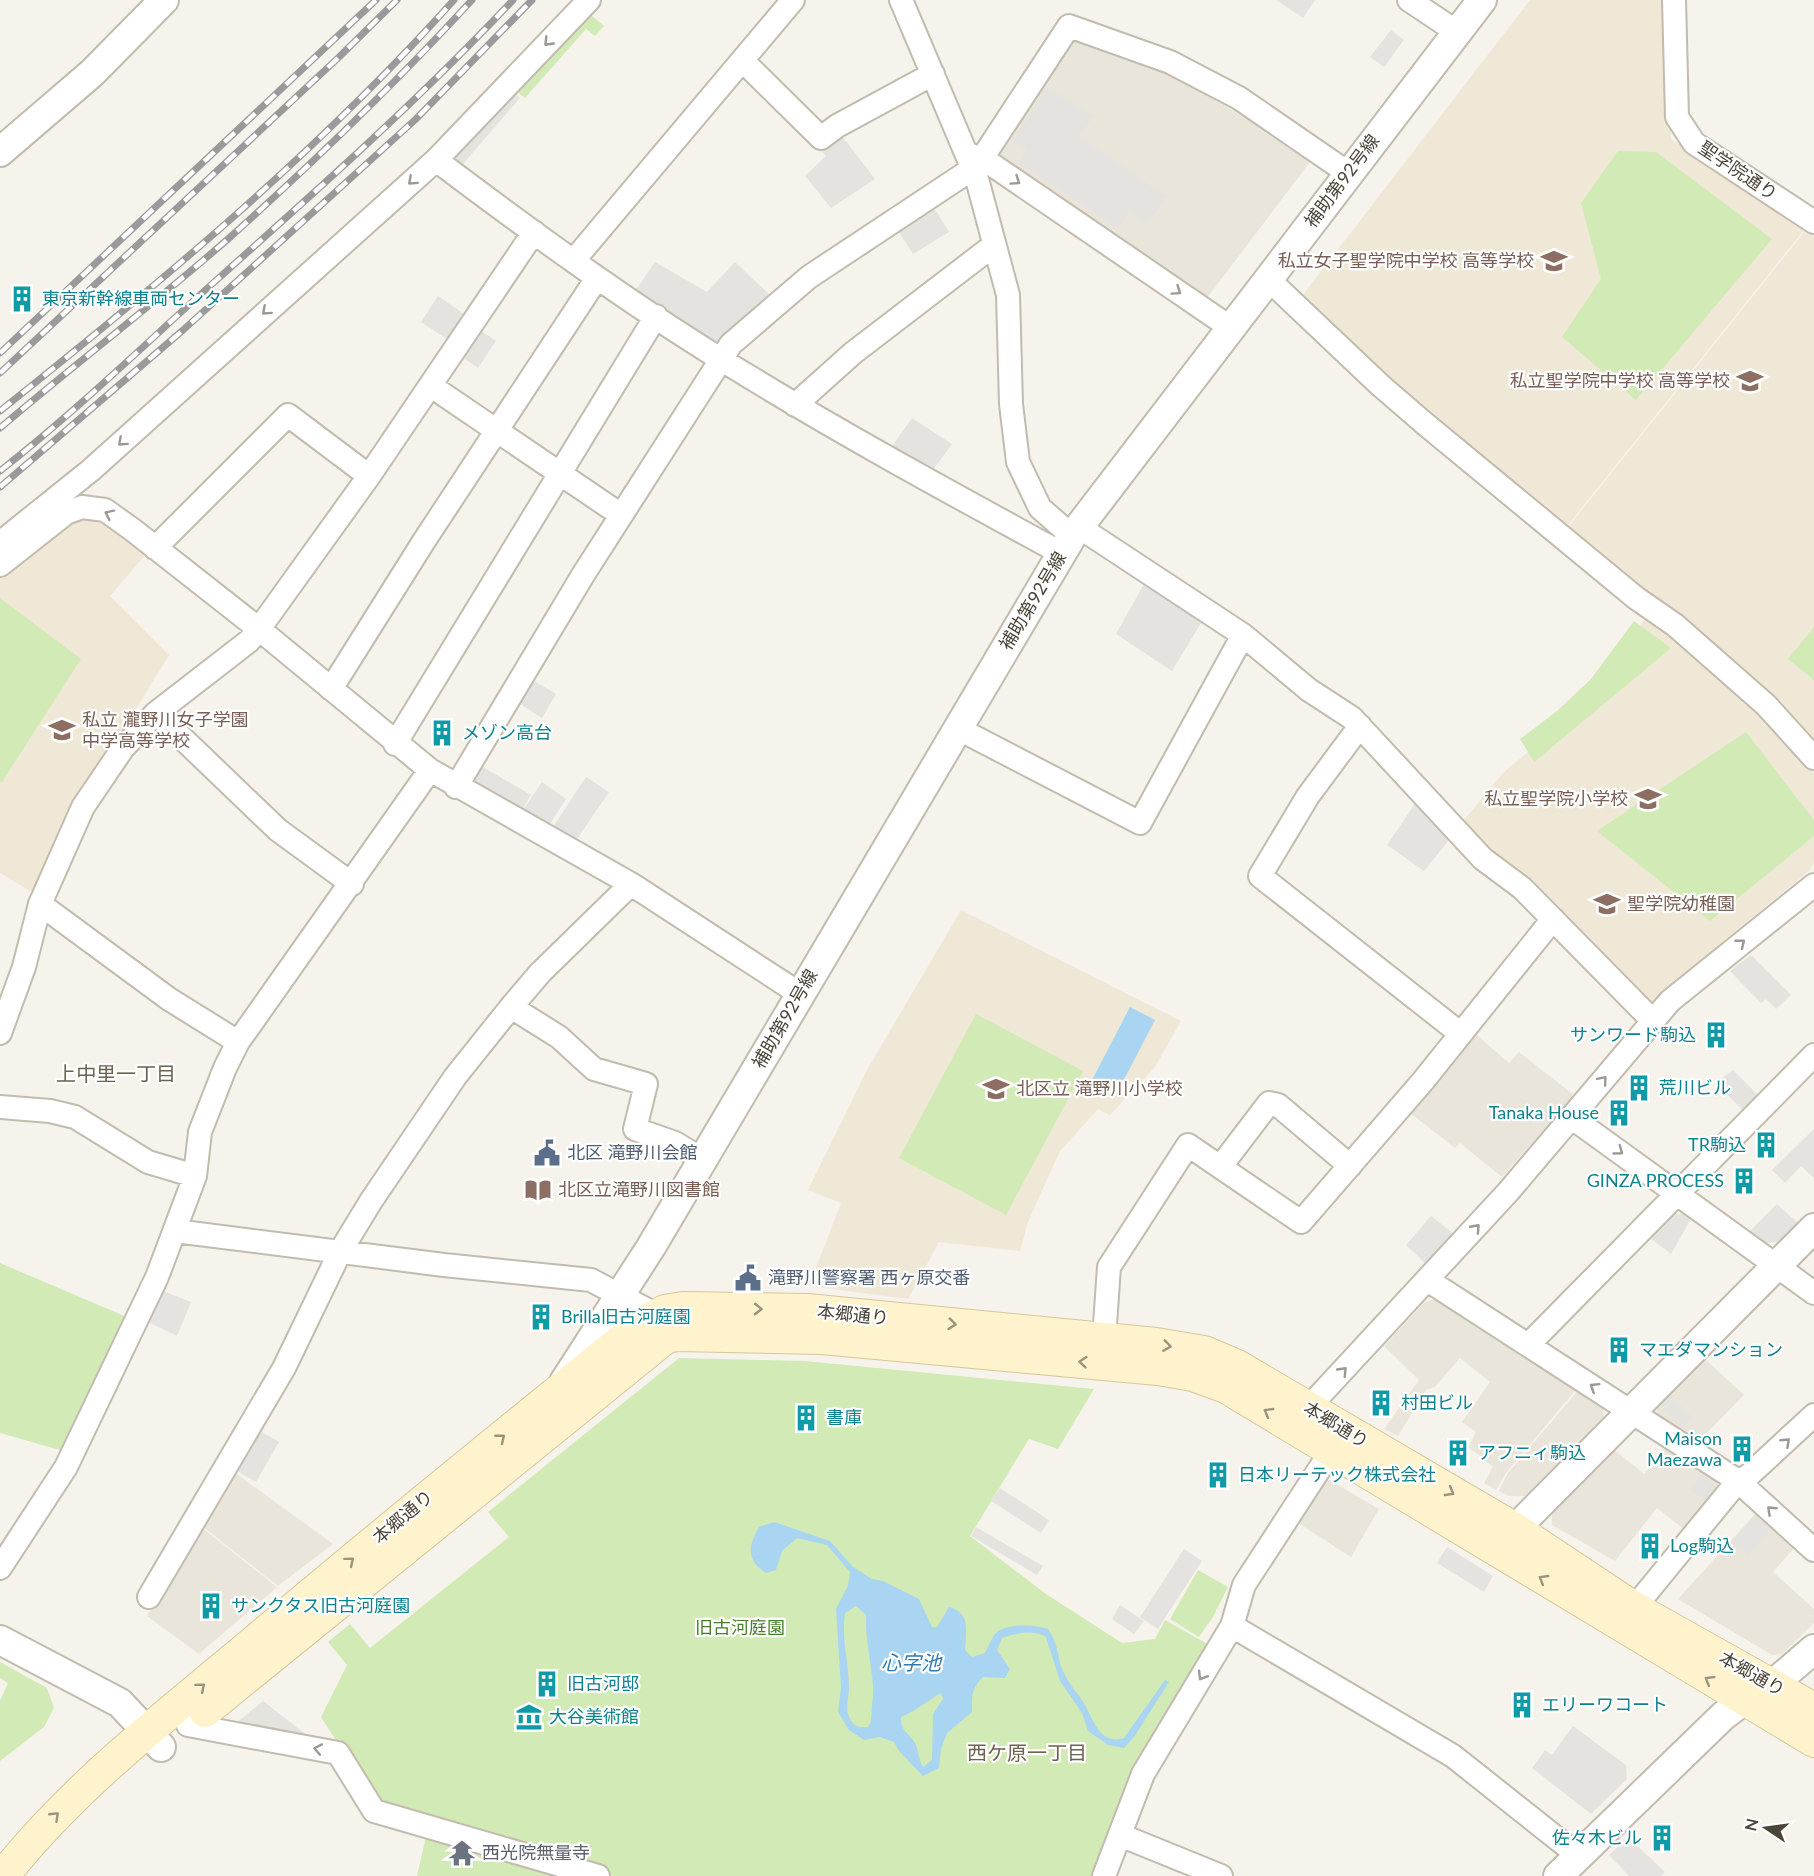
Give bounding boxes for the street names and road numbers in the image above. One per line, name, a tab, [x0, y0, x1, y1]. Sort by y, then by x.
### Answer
street label: 補助第92号線	[1299, 129, 1383, 231]
street label: 聖学院通り	[1695, 136, 1782, 204]
street label: 補助第92号線	[994, 547, 1070, 654]
street label: 補助第92号線	[747, 965, 821, 1072]
street label: 本郷通り	[816, 1299, 890, 1329]
street label: 本郷通り	[1300, 1396, 1373, 1452]
street label: 本郷通り	[368, 1485, 437, 1548]
street label: 本郷通り	[1716, 1646, 1789, 1700]

